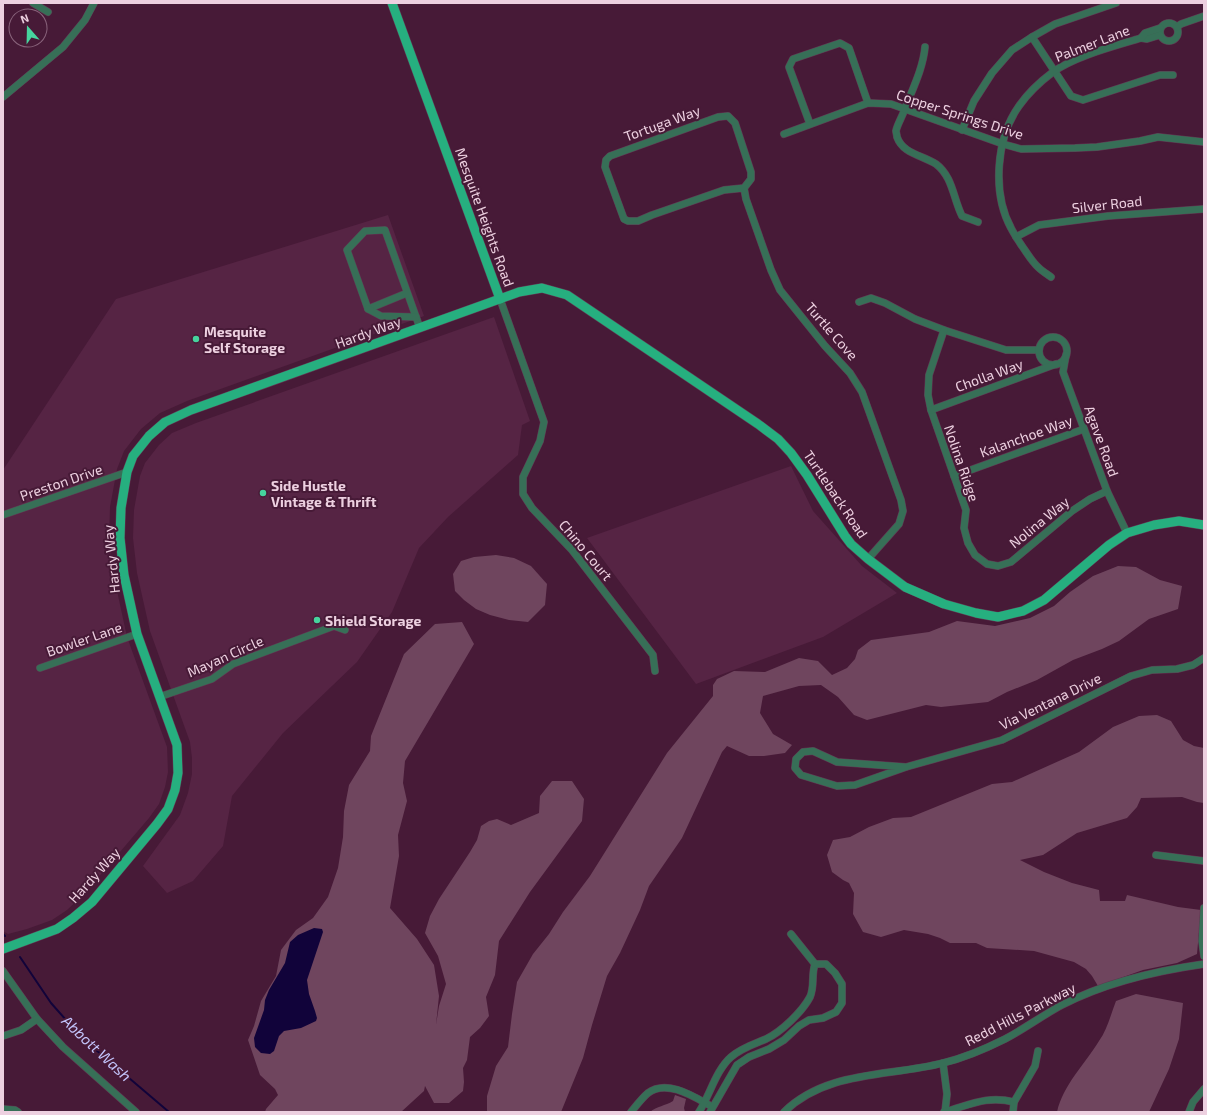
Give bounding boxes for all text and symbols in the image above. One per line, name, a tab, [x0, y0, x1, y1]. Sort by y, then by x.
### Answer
north arrow	[8, 8, 48, 48]
text: N	[18, 11, 30, 26]
street label: Palmer Lane	[1052, 21, 1132, 65]
street label: Copper Springs Drive	[894, 85, 1026, 143]
street label: Tortuga Way	[621, 101, 703, 145]
street label: Mesquite Heights Road	[452, 145, 518, 289]
street label: Silver Road	[1071, 192, 1143, 216]
street label: Turtle Cove	[802, 299, 862, 363]
street label: Hardy Way	[333, 312, 404, 352]
place label: Mesquite Self Storage	[204, 323, 285, 356]
marker: Mesquite Self Storage	[191, 334, 201, 344]
street label: Cholla Way	[953, 355, 1026, 395]
street label: Agave Road	[1081, 403, 1123, 479]
street label: Kalanchoe Way	[977, 411, 1075, 461]
street label: Nolina Ridge	[941, 422, 983, 504]
street label: Turtleback Road	[800, 447, 872, 541]
street label: Preston Drive	[18, 460, 104, 504]
place label: Side Hustle Vintage & Thrift	[271, 477, 377, 510]
marker: Side Hustle Vintage & Thrift	[258, 488, 268, 498]
street label: Nolina Way	[1006, 492, 1073, 551]
street label: Chino Court	[556, 516, 616, 584]
street label: Hardy Way	[99, 523, 123, 594]
place label: Shield Storage	[325, 612, 421, 629]
marker: Shield Storage	[312, 615, 322, 625]
street label: Bowler Lane	[44, 618, 124, 660]
street label: Mayan Circle	[184, 632, 266, 680]
street label: Via Ventana Drive	[996, 669, 1104, 733]
street label: Hardy Way	[65, 843, 124, 906]
street label: Redd Hills Parkway	[962, 978, 1079, 1049]
water label: Abbott Wash	[58, 1011, 135, 1085]

